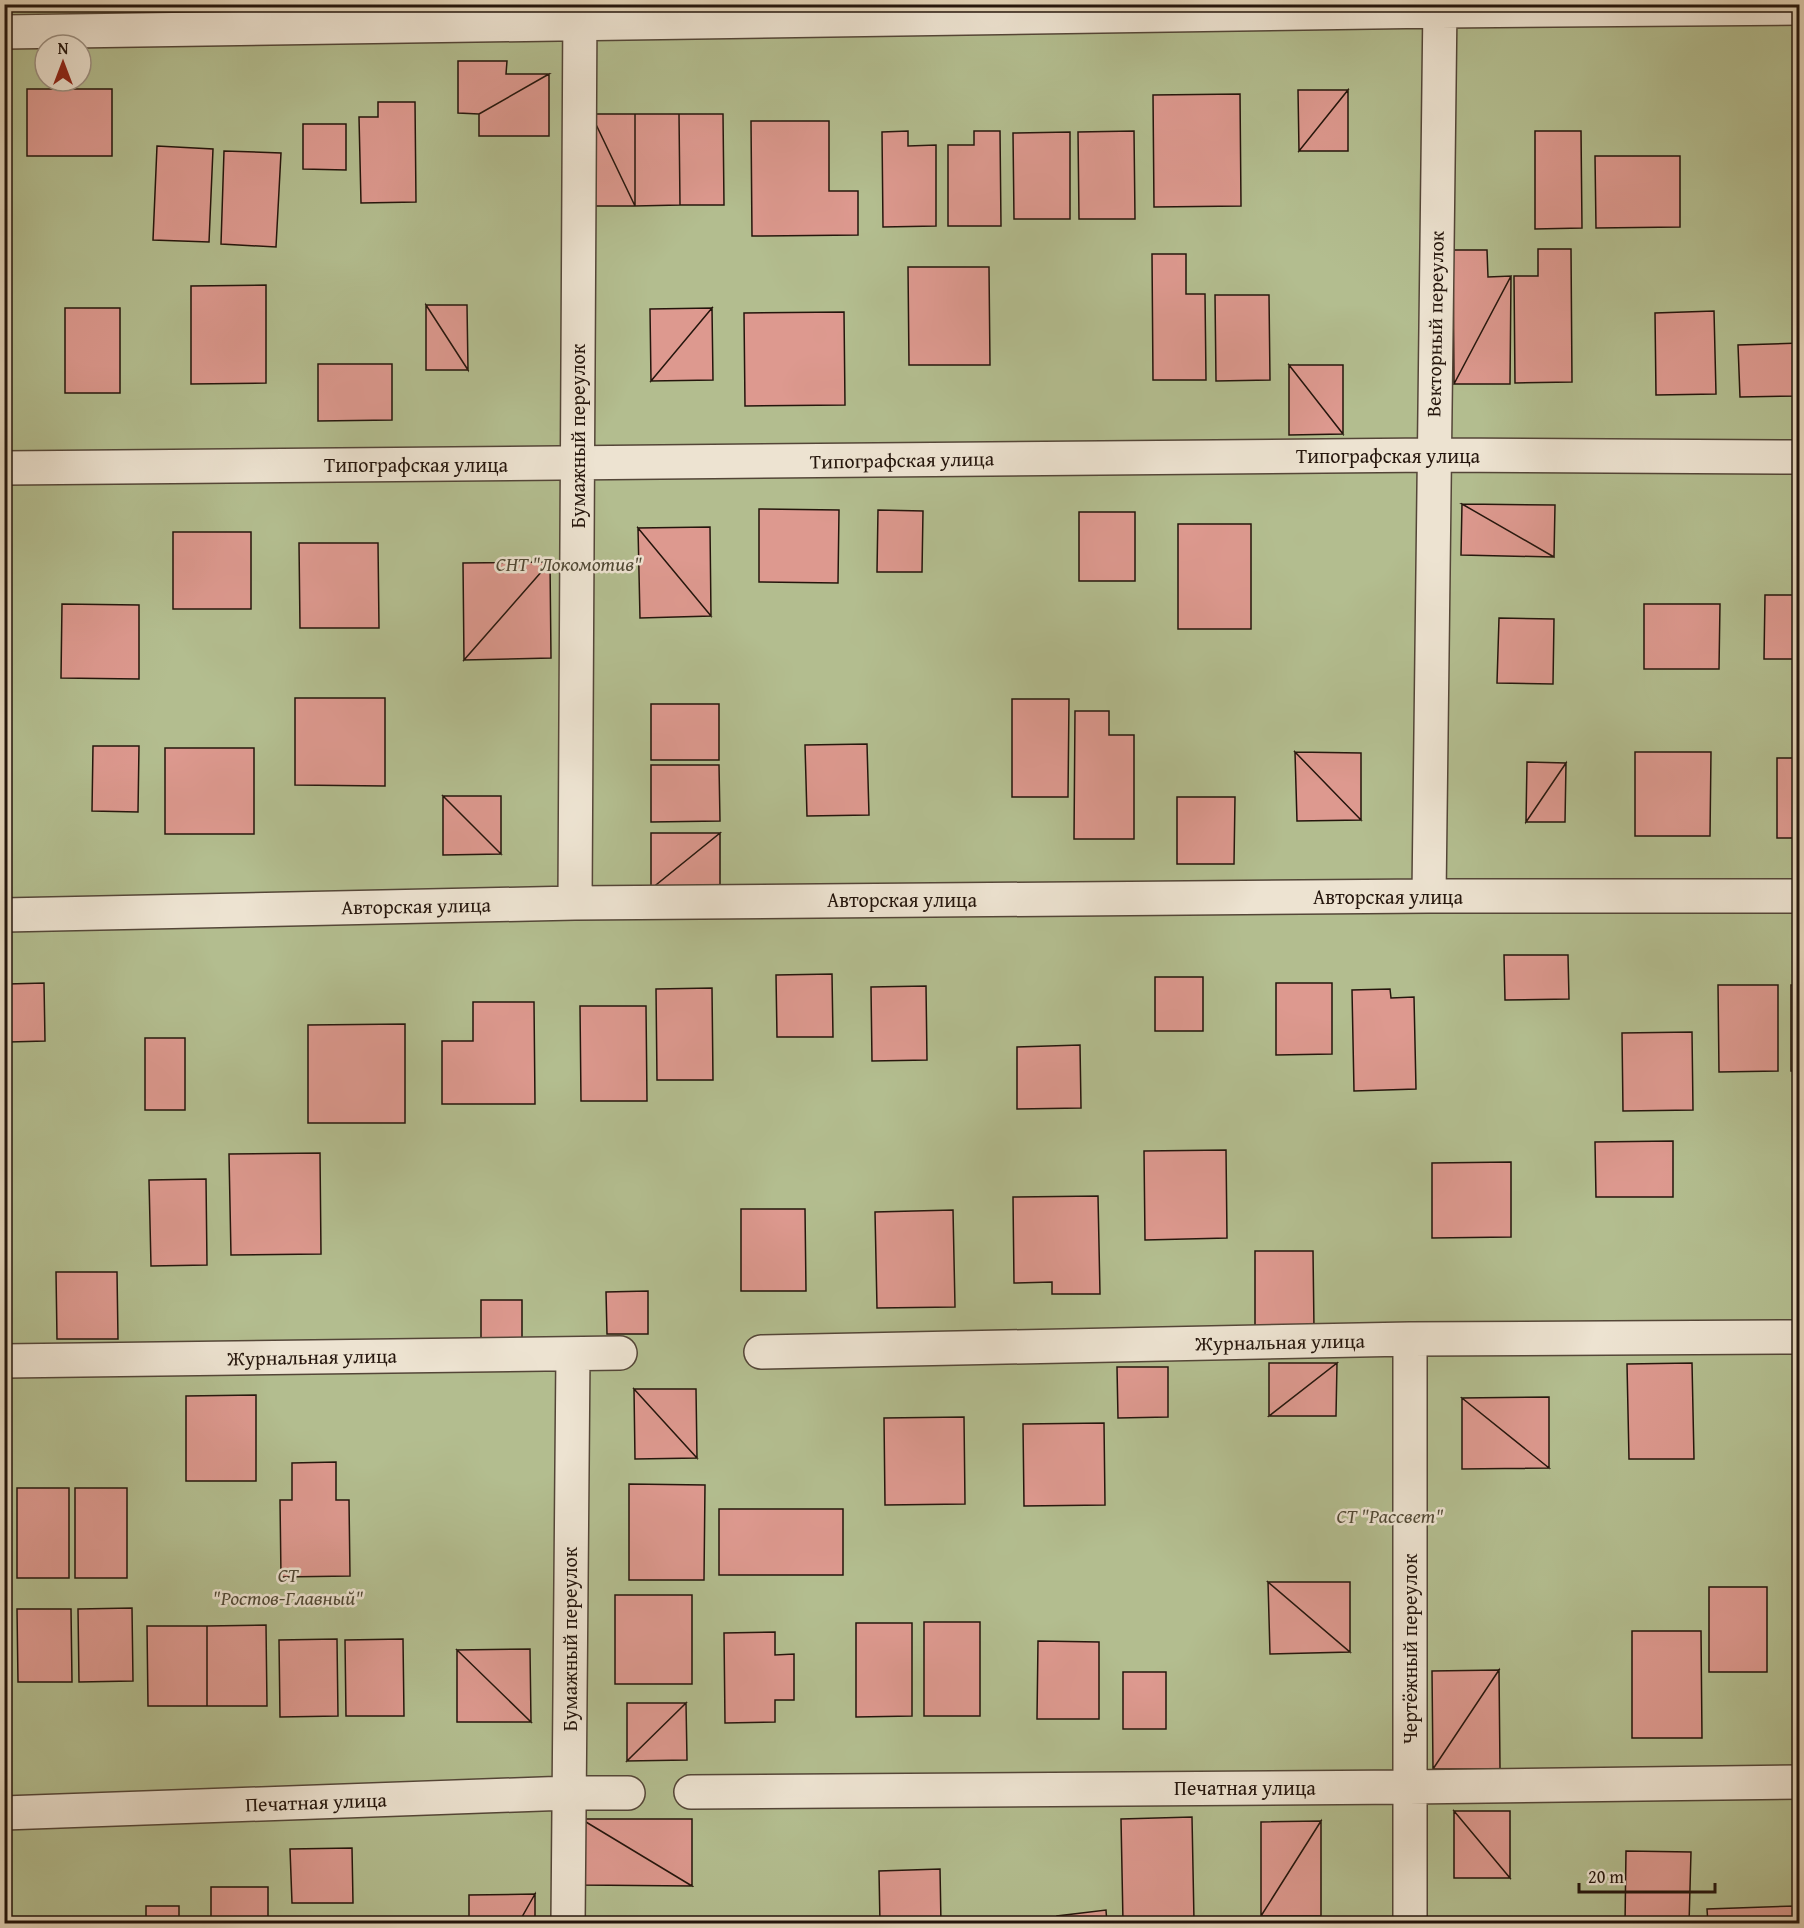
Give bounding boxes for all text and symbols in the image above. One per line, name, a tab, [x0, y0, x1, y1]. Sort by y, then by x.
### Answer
north arrow	[33, 33, 93, 93]
text: N	[58, 36, 69, 60]
street label: Векторный переулок	[1418, 230, 1451, 417]
street label: Бумажный переулок	[563, 343, 592, 528]
street label: Типографская улица	[1296, 441, 1481, 470]
street label: Типографская улица	[810, 443, 995, 476]
street label: Типографская улица	[324, 450, 509, 479]
park label: СНТ "Локомотив"	[496, 549, 642, 578]
street label: Авторская улица	[1313, 882, 1463, 911]
street label: Авторская улица	[827, 885, 977, 914]
street label: Авторская улица	[341, 890, 492, 921]
street label: Журнальная улица	[1194, 1326, 1366, 1357]
street label: Журнальная улица	[226, 1341, 398, 1372]
park label: СТ "Рассвет"	[1337, 1501, 1443, 1530]
street label: Бумажный переулок	[555, 1546, 584, 1731]
street label: Чертёжный переулок	[1395, 1553, 1424, 1744]
park label: СТ "Ростов-Главный"	[213, 1560, 363, 1612]
street label: Печатная улица	[1174, 1773, 1316, 1802]
street label: Печатная улица	[245, 1785, 388, 1818]
scale bar	[1579, 1856, 1716, 1894]
text: 20 m	[1588, 1863, 1624, 1890]

